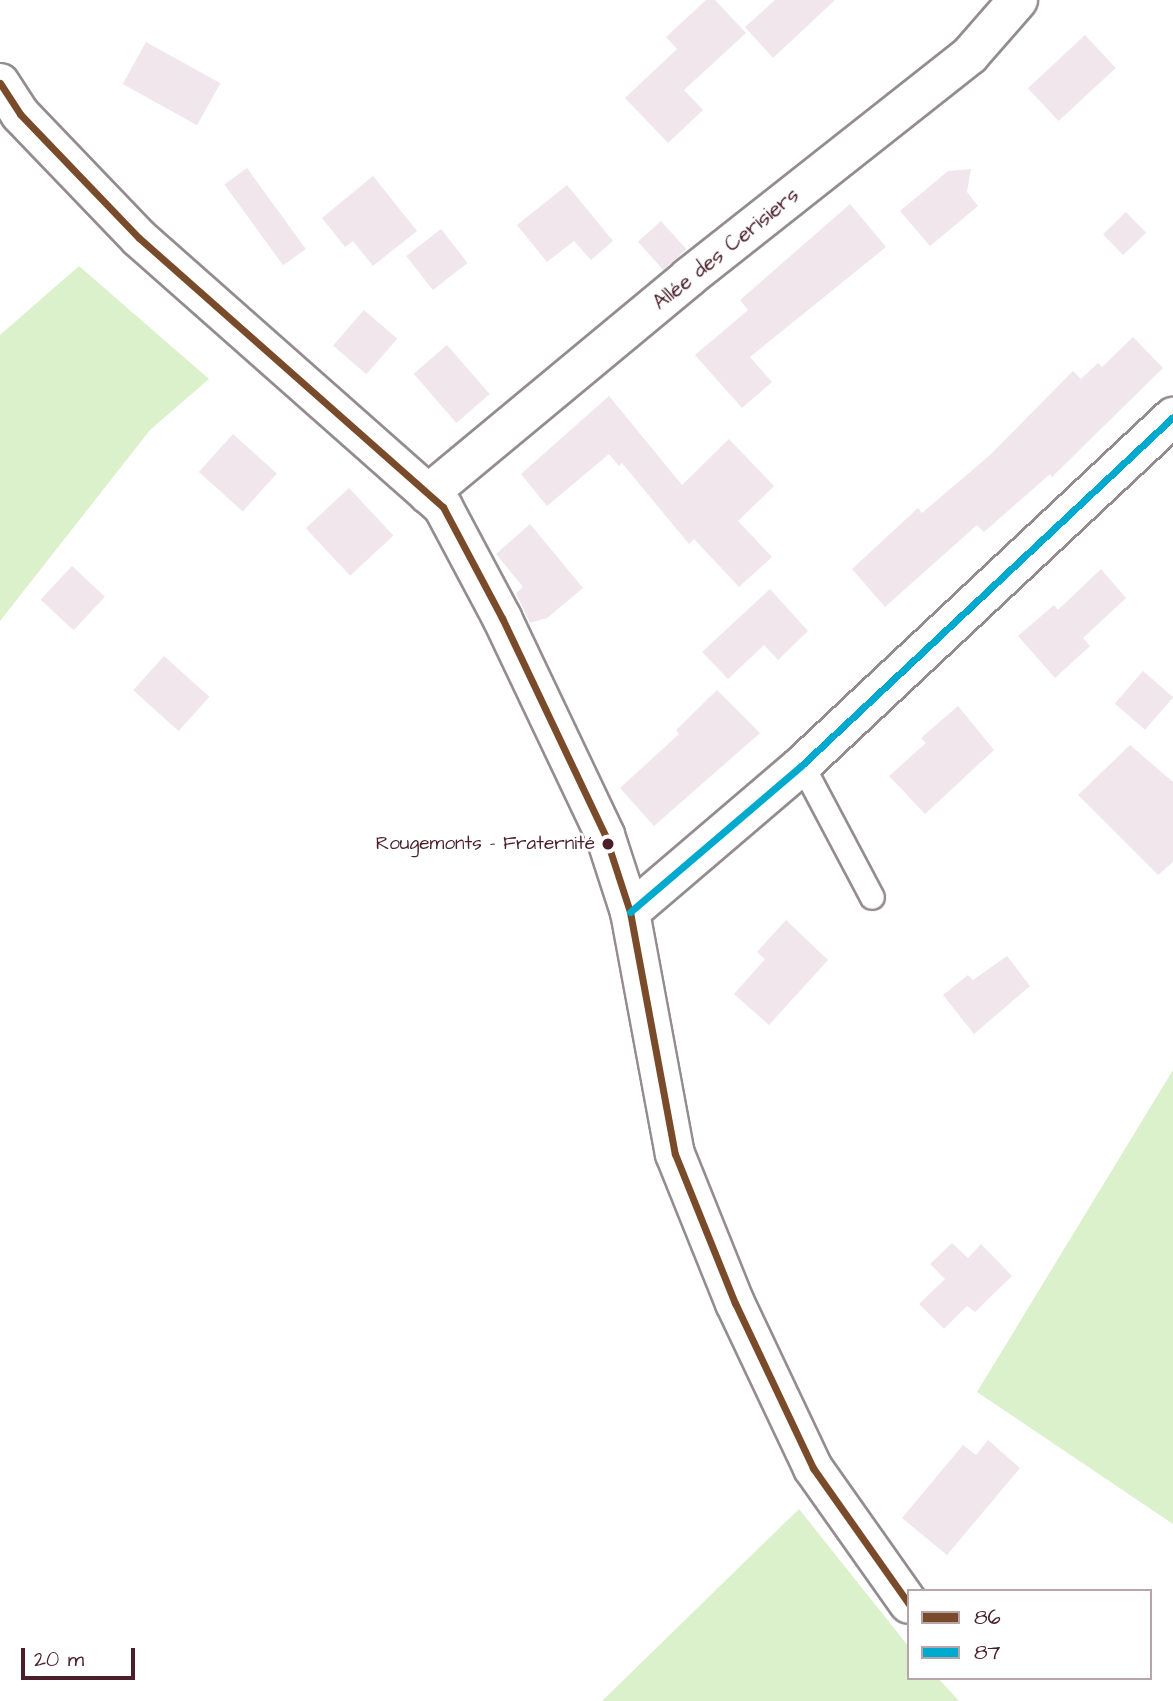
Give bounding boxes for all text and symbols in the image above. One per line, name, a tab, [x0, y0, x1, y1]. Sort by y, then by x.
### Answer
street label: Allée des Cerisiers	[648, 182, 804, 316]
place label: Rougemonts - Fraternité	[376, 833, 595, 855]
marker: Rougemonts - Fraternité	[601, 837, 615, 851]
legend	[907, 1589, 1152, 1680]
text: 86	[974, 1603, 1001, 1632]
scale bar	[24, 1634, 138, 1678]
text: 87	[974, 1638, 1001, 1667]
text: 20 m	[34, 1645, 84, 1674]

